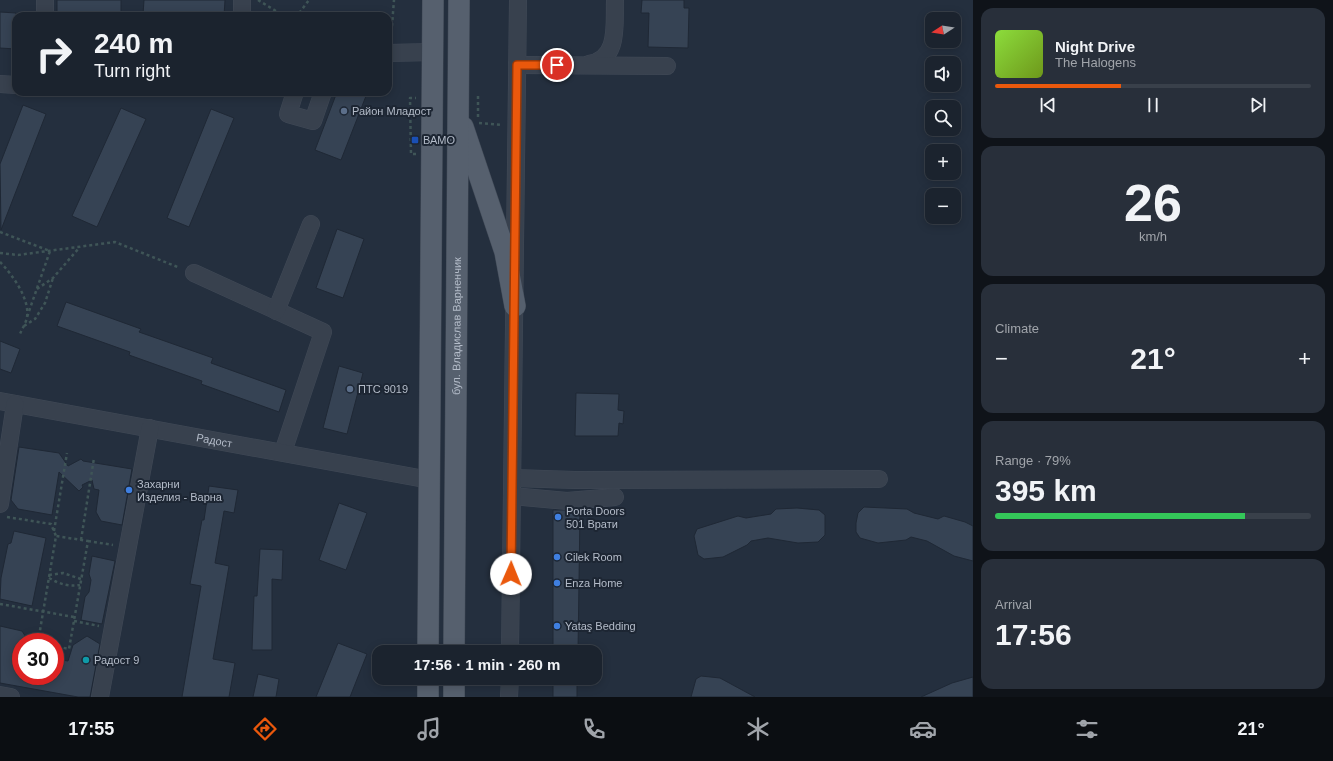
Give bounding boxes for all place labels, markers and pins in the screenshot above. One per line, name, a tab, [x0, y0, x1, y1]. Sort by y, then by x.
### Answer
pin	[540, 48, 574, 82]
place label: Район Младост	[352, 105, 431, 117]
marker: Район Младост	[339, 106, 349, 116]
place label: ВАМО	[423, 134, 455, 146]
marker: ВАМО	[410, 135, 420, 145]
place label: ПТС 9019	[358, 383, 408, 395]
marker: ПТС 9019	[345, 384, 355, 394]
place label: Захарни Изделия - Варна	[137, 478, 223, 503]
marker: Захарни Изделия - Варна	[124, 485, 134, 495]
place label: Porta Doors 501 Врати	[566, 505, 625, 530]
marker: Porta Doors 501 Врати	[553, 512, 563, 522]
place label: Cilek Room	[565, 551, 622, 563]
marker: Cilek Room	[552, 552, 562, 562]
place label: Enza Home	[565, 577, 622, 589]
marker: Enza Home	[552, 578, 562, 588]
place label: Yataş Bedding	[565, 620, 636, 632]
marker: Yataş Bedding	[552, 621, 562, 631]
place label: Радост 9	[94, 654, 139, 666]
marker: Радост 9	[81, 655, 91, 665]

